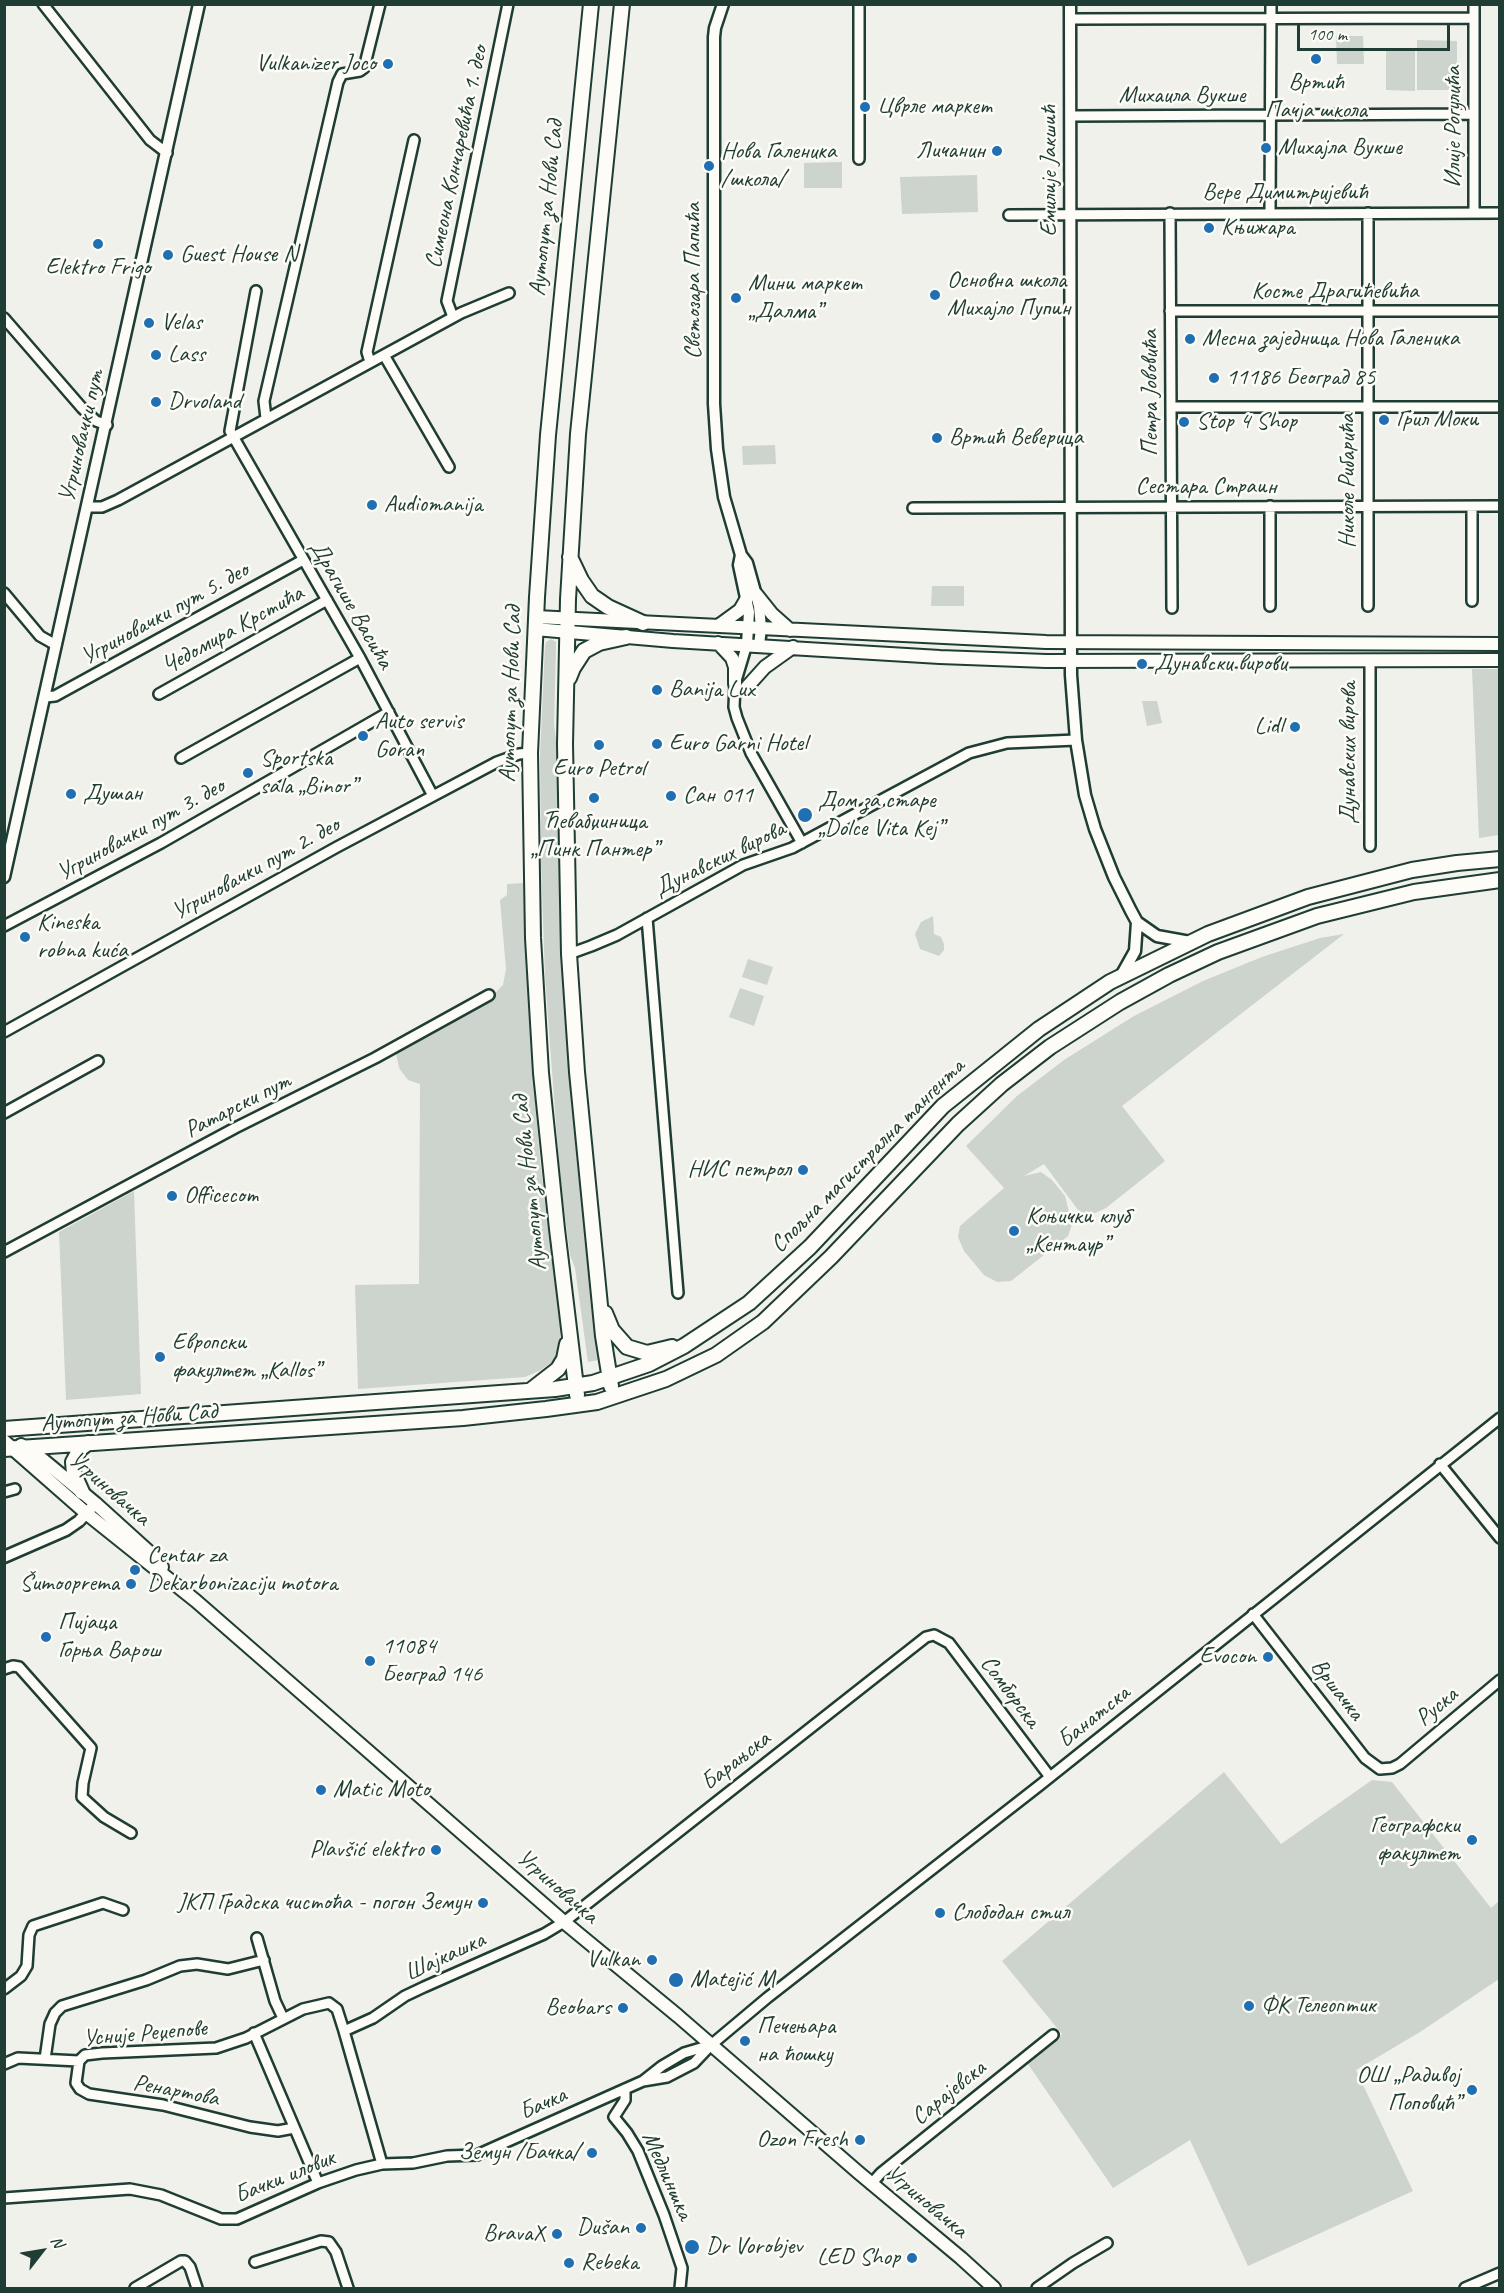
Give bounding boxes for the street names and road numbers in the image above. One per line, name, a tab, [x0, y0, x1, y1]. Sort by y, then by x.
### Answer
street label: Симеона Кончаревића 1. део	[419, 43, 495, 271]
street label: Илије Рогулића	[1440, 66, 1468, 188]
street label: Михаила Вукше	[1119, 82, 1245, 110]
street label: Емилије Јакшић	[1036, 105, 1064, 237]
street label: Аутопут за Нови Сад	[523, 119, 571, 297]
street label: Вере Димитријевић	[1203, 179, 1367, 207]
street label: Светозара Папића	[680, 203, 708, 359]
street label: Косте Драгићевића	[1251, 278, 1419, 306]
street label: Петра Јововића	[1137, 330, 1165, 456]
street label: Угриновачки пут	[53, 367, 111, 505]
street label: Николе Рибарића	[1334, 414, 1362, 548]
street label: Сестара Страин	[1136, 473, 1276, 501]
street label: Драгише Васића	[303, 536, 399, 674]
street label: Угриновачки пут 5. део	[76, 556, 254, 672]
street label: Чедомира Крстића	[157, 579, 309, 681]
street label: Аутопут за Нови Сад	[494, 605, 528, 783]
street label: Дунавских вирова	[1335, 682, 1363, 824]
street label: Угриновачки пут 3. део	[52, 772, 230, 888]
street label: Угриновачки пут 2. део	[167, 811, 345, 927]
street label: Дунавских вирова	[650, 815, 790, 903]
street label: Спољна магистрална тангента	[765, 1053, 971, 1259]
street label: Ратарски пут	[180, 1067, 296, 1145]
street label: Аутопут за Нови Сад	[506, 1094, 554, 1272]
street label: Аутопут за Нови Сад	[40, 1397, 218, 1439]
street label: Угриновачка	[62, 1446, 156, 1532]
street label: Сомборска	[973, 1650, 1047, 1734]
street label: Вршачка	[1304, 1653, 1370, 1727]
street label: Банатска	[1052, 1679, 1136, 1755]
street label: Руска	[1410, 1681, 1464, 1733]
street label: Барањска	[695, 1725, 777, 1797]
street label: Угриновачка	[510, 1844, 604, 1930]
street label: Шајкашка	[400, 1926, 490, 1988]
street label: Усније Реџепове	[82, 2014, 208, 2054]
street label: Сарајевска	[906, 2054, 992, 2132]
street label: Ренартова	[131, 2069, 221, 2113]
street label: Бачка	[515, 2081, 571, 2127]
street label: Медлиншка	[635, 2127, 699, 2225]
street label: Бачки иловик	[231, 2144, 339, 2210]
street label: Угриновачка	[879, 2159, 973, 2245]

